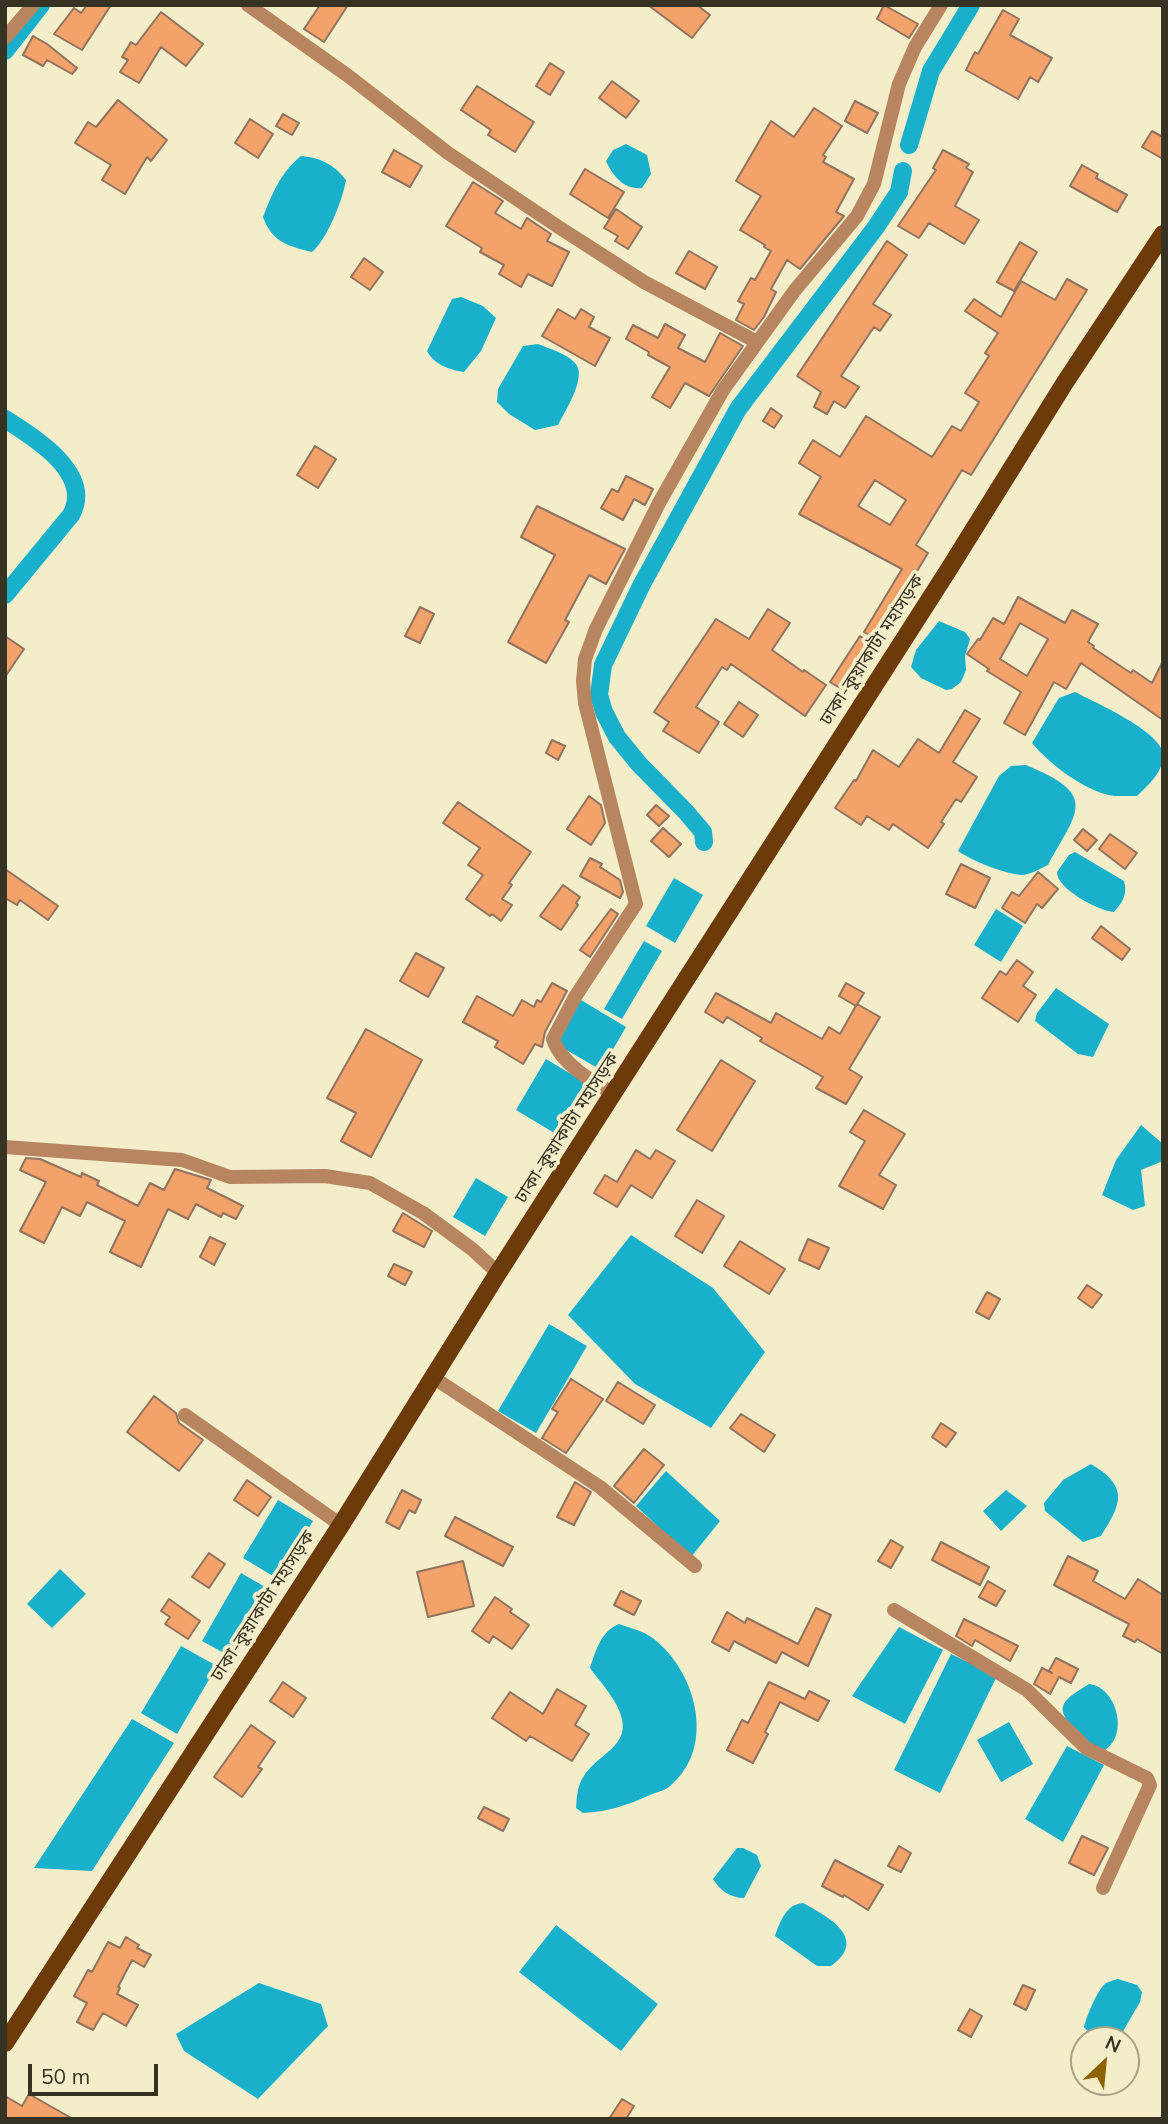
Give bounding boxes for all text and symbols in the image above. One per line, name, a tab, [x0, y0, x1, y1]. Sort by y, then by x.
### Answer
street label: ঢাকা-কুয়াকাটা মহাসড়ক	[815, 571, 929, 729]
street label: ঢাকা-কুয়াকাটা মহাসড়ক	[510, 1049, 624, 1207]
street label: ঢাকা-কুয়াকাটা মহাসড়ক	[206, 1527, 320, 1685]
north arrow	[1070, 2026, 1140, 2096]
text: N	[1102, 2030, 1125, 2058]
scale bar	[32, 2050, 161, 2094]
text: 50 m	[41, 2063, 90, 2089]

